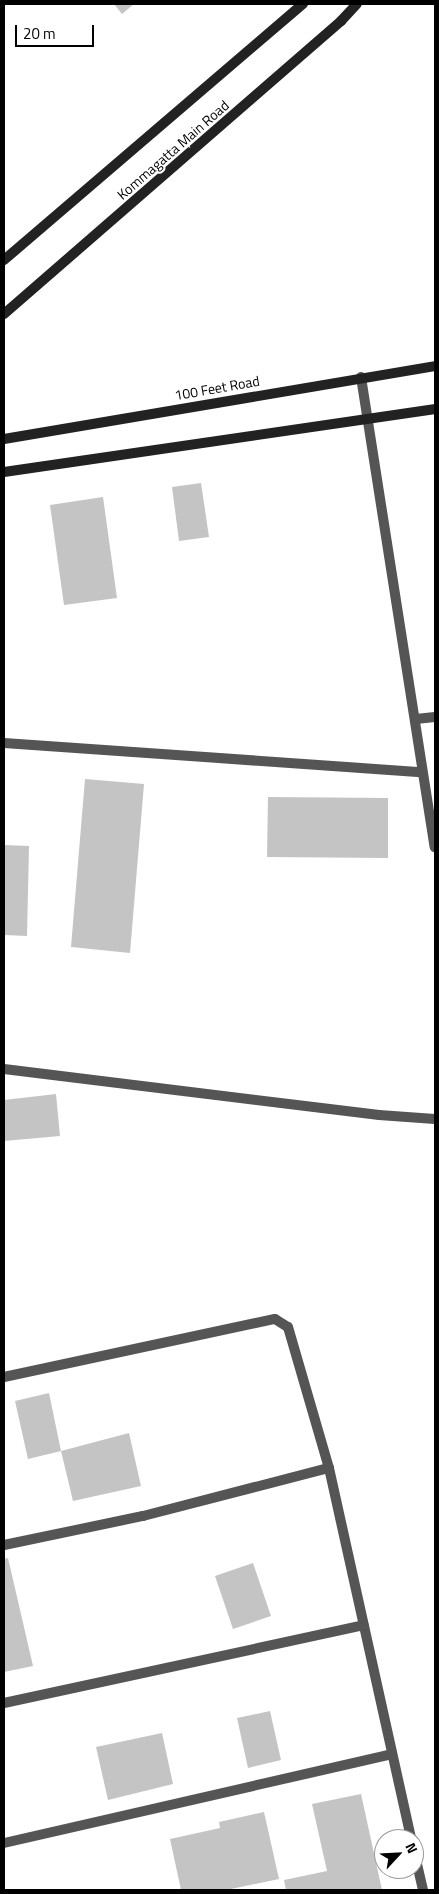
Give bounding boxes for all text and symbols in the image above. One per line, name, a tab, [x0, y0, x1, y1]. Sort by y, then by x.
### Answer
scale bar	[18, 15, 96, 47]
text: 20 m	[23, 22, 56, 45]
street label: Kommagatta Main Road	[114, 97, 232, 203]
street label: 100 Feet Road	[173, 372, 261, 404]
north arrow	[374, 1829, 424, 1879]
text: N	[401, 1839, 424, 1857]

